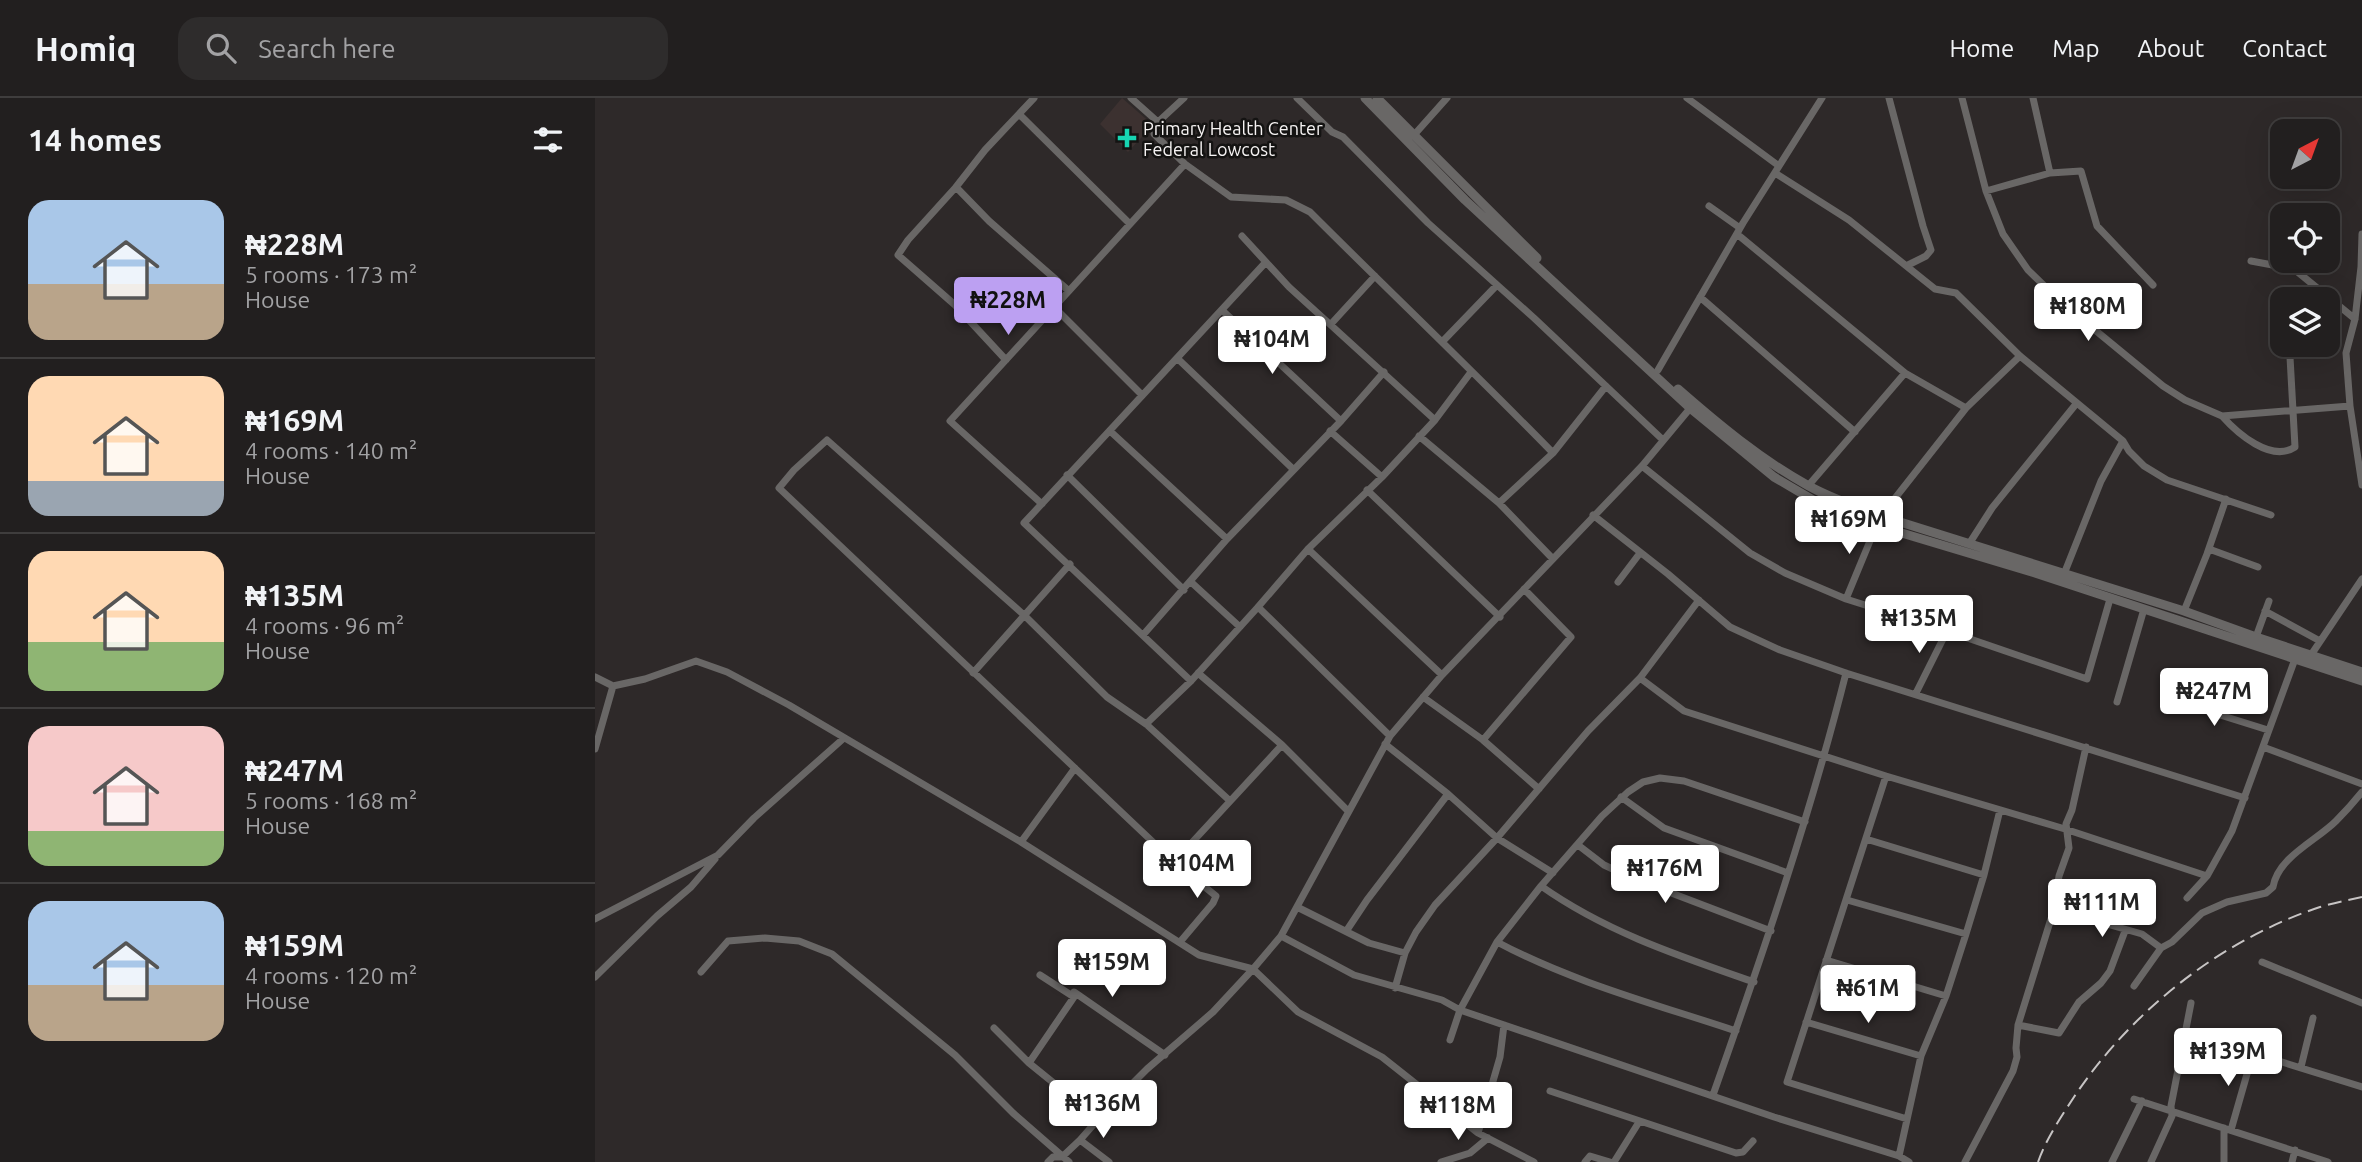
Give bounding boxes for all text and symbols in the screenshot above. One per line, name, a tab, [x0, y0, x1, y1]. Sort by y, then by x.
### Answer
search box	[178, 17, 668, 80]
icon: search	[202, 29, 240, 67]
text: Homiq	[35, 30, 136, 67]
text: Search here	[258, 34, 396, 63]
text: Home	[1949, 35, 2014, 62]
text: Map	[2052, 35, 2099, 62]
text: About	[2137, 35, 2204, 62]
text: Contact	[2242, 35, 2327, 62]
place label: Primary Health Center Federal Lowcost	[1143, 118, 1323, 159]
north arrow	[2270, 119, 2340, 189]
map controls	[2270, 119, 2340, 357]
icon: filters	[529, 121, 567, 159]
text: 14 homes	[28, 123, 162, 157]
marker: Primary Health Center Federal Lowcost	[1117, 128, 1137, 148]
button: locate	[2270, 203, 2340, 273]
text: ₦228M	[245, 227, 344, 261]
icon: home	[84, 228, 168, 312]
text: 5 rooms · 173 m²	[245, 262, 417, 287]
pin: ₦228M	[959, 278, 1057, 337]
pin: ₦180M	[2039, 284, 2137, 343]
text: House	[245, 287, 310, 312]
text: ₦228M	[970, 287, 1046, 312]
button: layers	[2270, 287, 2340, 357]
text: ₦180M	[2050, 293, 2126, 318]
pin: ₦104M	[1223, 316, 1321, 376]
text: ₦104M	[1234, 326, 1310, 351]
text: ₦169M	[245, 403, 344, 437]
icon: home	[84, 404, 168, 488]
text: 4 rooms · 140 m²	[245, 438, 417, 463]
text: House	[245, 463, 310, 488]
pin: ₦169M	[1800, 496, 1898, 556]
text: ₦169M	[1811, 506, 1887, 531]
text: ₦135M	[245, 578, 344, 612]
icon: home	[84, 579, 168, 663]
pin: ₦135M	[1870, 596, 1968, 655]
text: ₦135M	[1881, 605, 1957, 630]
text: 4 rooms · 96 m²	[245, 613, 404, 638]
text: House	[245, 638, 310, 663]
pin: ₦247M	[2165, 668, 2263, 728]
text: ₦247M	[2176, 678, 2252, 703]
text: ₦247M	[245, 753, 344, 787]
icon: home	[84, 754, 168, 838]
text: 5 rooms · 168 m²	[245, 788, 417, 813]
text: House	[245, 813, 310, 838]
pin: ₦104M	[1148, 840, 1246, 900]
pin: ₦176M	[1616, 846, 1714, 905]
text: ₦104M	[1159, 850, 1235, 875]
text: ₦176M	[1627, 855, 1703, 880]
pin: ₦111M	[2053, 880, 2151, 939]
text: ₦111M	[2064, 889, 2140, 914]
text: ₦159M	[245, 928, 344, 962]
icon: home	[84, 929, 168, 1013]
pin: ₦159M	[1063, 940, 1161, 999]
text: ₦159M	[1074, 949, 1150, 974]
text: 4 rooms · 120 m²	[245, 963, 417, 988]
pin: ₦61M	[1827, 965, 1909, 1025]
text: ₦61M	[1836, 975, 1900, 1000]
text: House	[245, 988, 310, 1013]
pin: ₦139M	[2179, 1028, 2277, 1088]
text: ₦139M	[2190, 1038, 2266, 1063]
pin: ₦136M	[1054, 1080, 1152, 1140]
pin: ₦118M	[1409, 1082, 1507, 1142]
text: ₦136M	[1065, 1090, 1141, 1115]
text: ₦118M	[1420, 1092, 1496, 1117]

